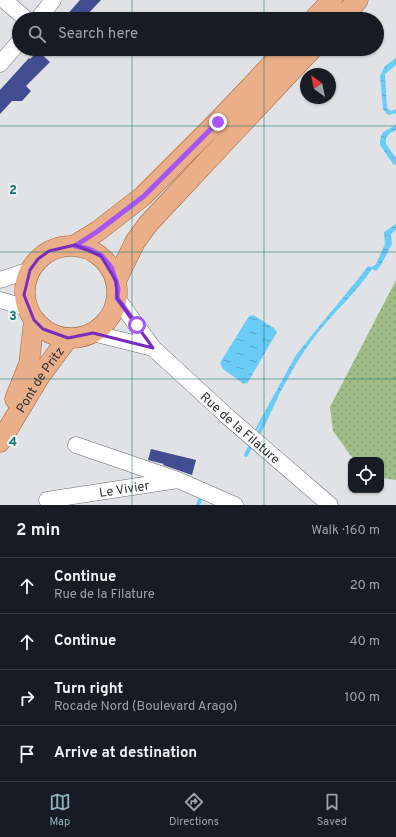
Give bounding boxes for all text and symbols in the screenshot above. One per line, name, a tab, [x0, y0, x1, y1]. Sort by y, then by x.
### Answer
search box	[12, 12, 384, 56]
icon: search	[26, 23, 48, 45]
text: Search here	[58, 25, 138, 44]
north arrow	[300, 68, 336, 104]
route end	[209, 113, 227, 131]
text: 2	[9, 183, 17, 199]
text: 3	[9, 309, 17, 325]
route start	[128, 316, 146, 334]
street label: Pont de Pritz	[14, 344, 69, 416]
street label: Rue de la Filature	[196, 390, 283, 468]
text: 4	[9, 435, 17, 451]
map controls	[348, 457, 384, 493]
button: locate	[348, 457, 384, 493]
street label: Le Vivier	[98, 478, 151, 502]
text: 2 min	[16, 520, 60, 542]
text: Walk · 160 m	[311, 523, 380, 539]
text: Continue	[54, 568, 116, 587]
icon: ahead	[16, 575, 38, 597]
text: 20 m	[350, 578, 380, 594]
text: Rue de la Filature	[54, 587, 155, 603]
icon: ahead	[16, 631, 38, 653]
text: Continue	[54, 632, 116, 651]
text: 40 m	[350, 634, 380, 650]
text: Turn right	[54, 680, 123, 699]
icon: right	[16, 687, 38, 709]
text: 100 m	[344, 690, 380, 706]
text: Rocade Nord (Boulevard Arago)	[54, 699, 237, 715]
icon: arrive	[16, 743, 38, 765]
text: Arrive at destination	[54, 744, 197, 763]
tab: Map	[49, 791, 71, 829]
tab: Directions	[169, 791, 219, 829]
tab: Saved	[317, 791, 347, 829]

